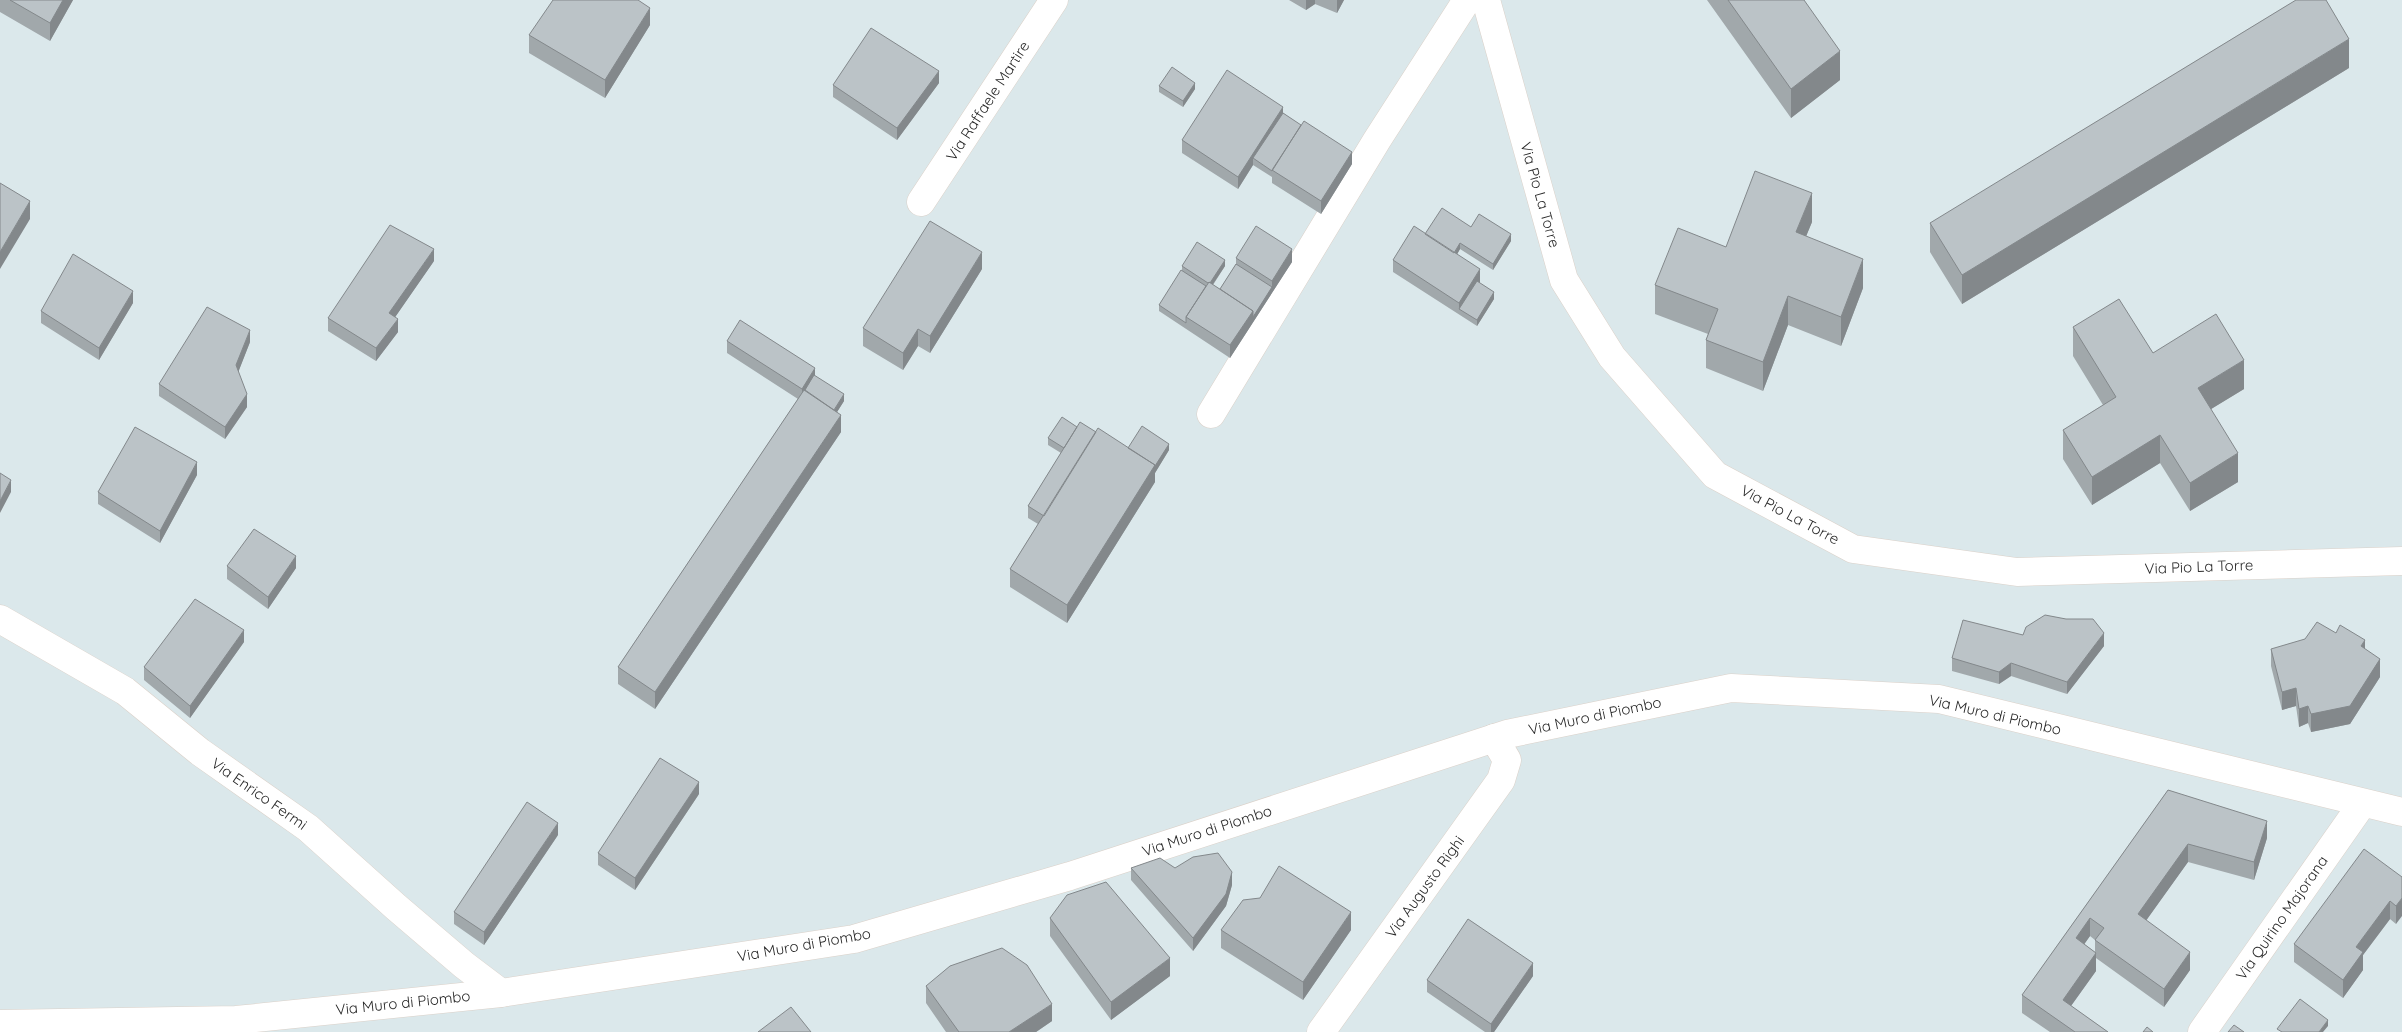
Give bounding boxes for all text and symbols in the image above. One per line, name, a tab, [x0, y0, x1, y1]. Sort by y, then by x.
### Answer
street label: Via Raffaele Martire	[942, 37, 1033, 164]
street label: Via Pio La Torre	[1516, 140, 1565, 250]
street label: Via Pio La Torre	[1738, 481, 1843, 548]
street label: Via Pio La Torre	[2144, 555, 2254, 578]
street label: Via Muro di Piombo	[1927, 690, 2063, 739]
street label: Via Muro di Piombo	[1527, 692, 1663, 739]
street label: Via Enrico Fermi	[208, 753, 311, 834]
street label: Via Muro di Piombo	[1140, 801, 1274, 860]
street label: Via Augusto Righi	[1381, 832, 1468, 941]
street label: Via Quirino Majorana	[2231, 852, 2332, 984]
street label: Via Muro di Piombo	[736, 923, 872, 966]
street label: Via Muro di Piombo	[335, 986, 471, 1019]

